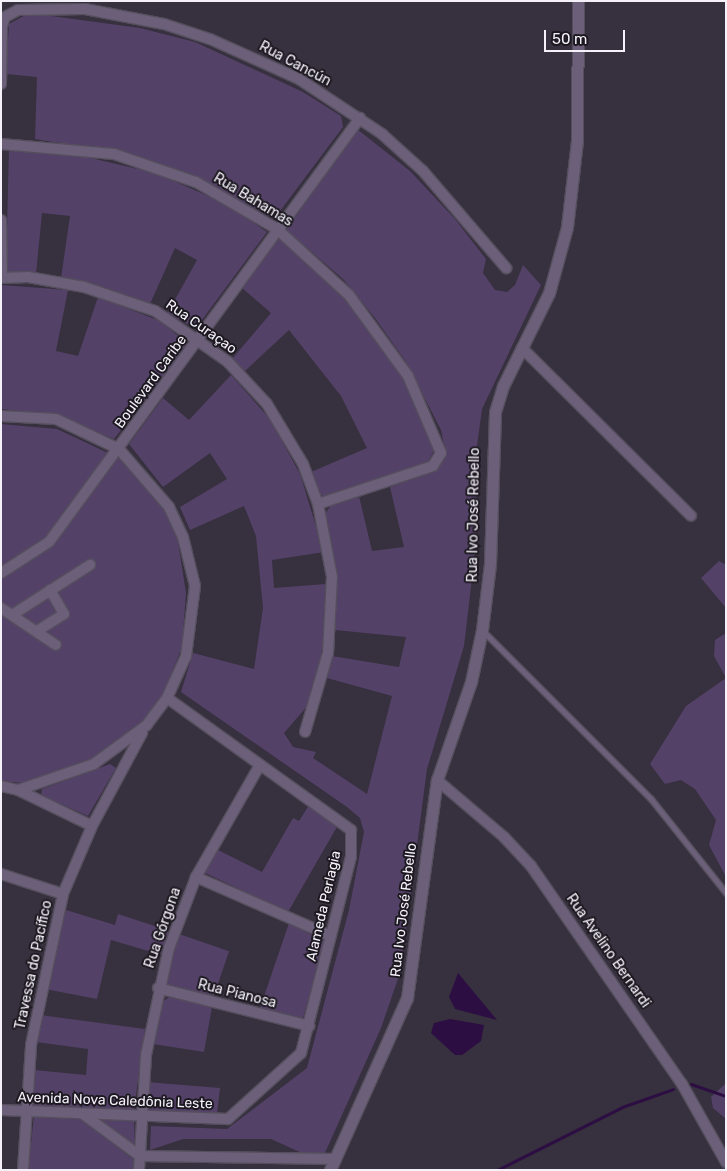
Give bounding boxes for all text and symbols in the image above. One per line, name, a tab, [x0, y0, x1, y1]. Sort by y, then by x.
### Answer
scale bar	[547, 20, 628, 52]
text: 50 m	[552, 30, 587, 48]
street label: Rua Cancún	[256, 38, 334, 90]
street label: Rua Bahamas	[210, 170, 296, 230]
street label: Rua Curaçao	[162, 296, 240, 358]
street label: Boulevard Caribe	[112, 332, 190, 432]
street label: Rua Ivo José Rebello	[464, 447, 484, 583]
street label: Rua Ivo José Rebello	[387, 842, 421, 978]
street label: Alameda Perlagia	[303, 849, 345, 963]
street label: Rua Górgona	[141, 886, 185, 970]
street label: Rua Avelino Bernardi	[562, 891, 654, 1011]
street label: Travessa do Pacífico	[12, 899, 56, 1031]
street label: Rua Pianosa	[196, 976, 278, 1012]
street label: Avenida Nova Caledônia Leste	[17, 1089, 213, 1113]

